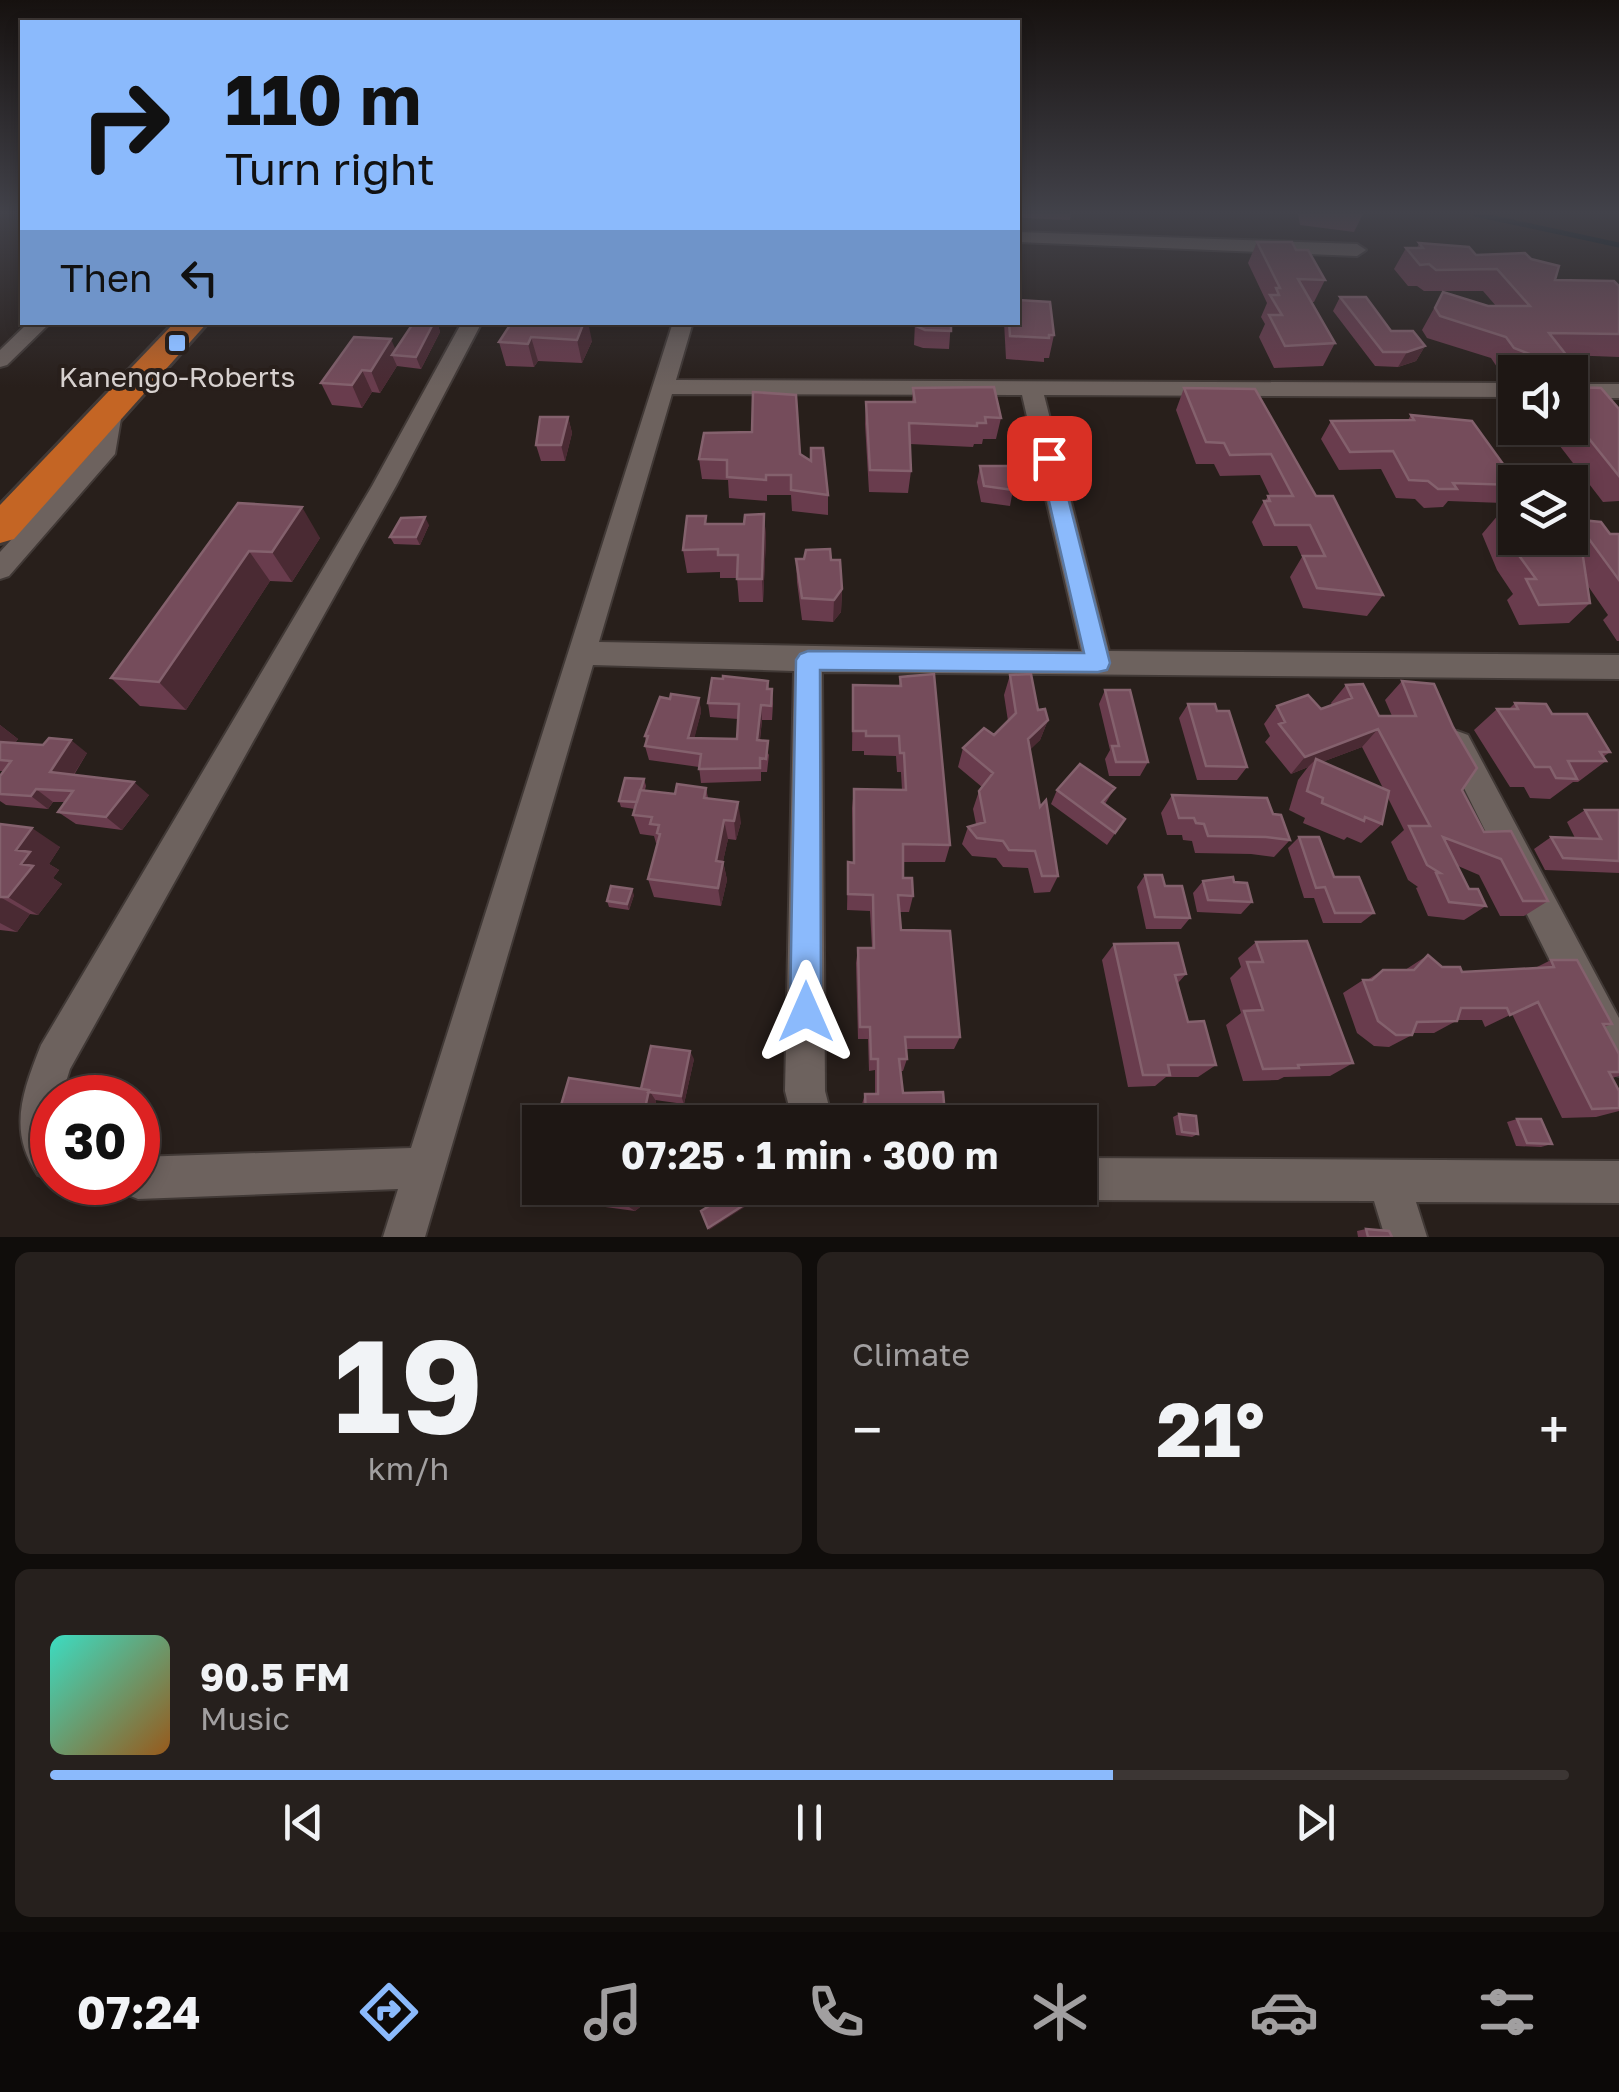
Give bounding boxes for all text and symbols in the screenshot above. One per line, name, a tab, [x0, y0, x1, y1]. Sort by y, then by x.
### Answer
text: 110 m	[225, 56, 421, 140]
icon: right	[60, 60, 190, 190]
text: Turn right	[225, 141, 435, 195]
icon: left	[172, 250, 227, 305]
text: Then	[60, 255, 152, 300]
marker: Kanengo-Roberts	[166, 332, 188, 354]
map controls	[1498, 355, 1588, 555]
button: sound	[1498, 355, 1588, 445]
place label: Kanengo-Roberts	[59, 360, 295, 393]
pin	[1007, 416, 1092, 501]
icon: arrive	[1022, 431, 1077, 486]
button: layers	[1498, 465, 1588, 555]
position arrow	[754, 960, 858, 1064]
speed limit sign: 30	[30, 1075, 160, 1205]
text: 07:25 · 1 min · 300 m	[621, 1132, 998, 1177]
text: 19	[334, 1306, 483, 1462]
text: Climate	[852, 1335, 970, 1373]
text: 21°	[1156, 1383, 1265, 1474]
text: −	[852, 1396, 882, 1462]
text: +	[1539, 1396, 1569, 1462]
text: km/h	[368, 1449, 449, 1487]
text: 90.5 FM	[200, 1654, 350, 1699]
text: Music	[200, 1699, 290, 1737]
icon: previous	[276, 1795, 331, 1850]
icon: pause	[782, 1795, 837, 1850]
icon: next	[1288, 1795, 1343, 1850]
icon: directions	[354, 1977, 424, 2047]
icon: music	[578, 1977, 648, 2047]
icon: phone	[801, 1977, 871, 2047]
icon: climate	[1025, 1977, 1095, 2047]
icon: car	[1249, 1977, 1319, 2047]
icon: filters	[1472, 1977, 1542, 2047]
text: 07:24	[77, 1985, 201, 2039]

